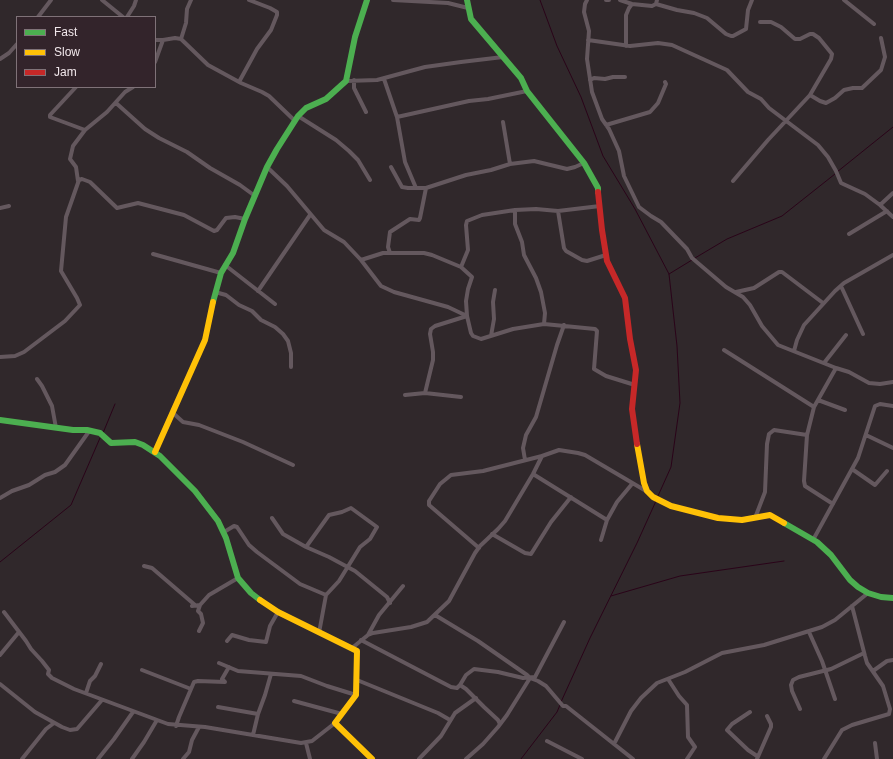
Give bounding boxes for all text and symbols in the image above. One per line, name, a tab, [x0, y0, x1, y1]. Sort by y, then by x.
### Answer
legend	[16, 16, 156, 88]
text: Fast	[54, 25, 77, 39]
text: Slow	[54, 45, 80, 59]
text: Jam	[54, 65, 77, 79]

